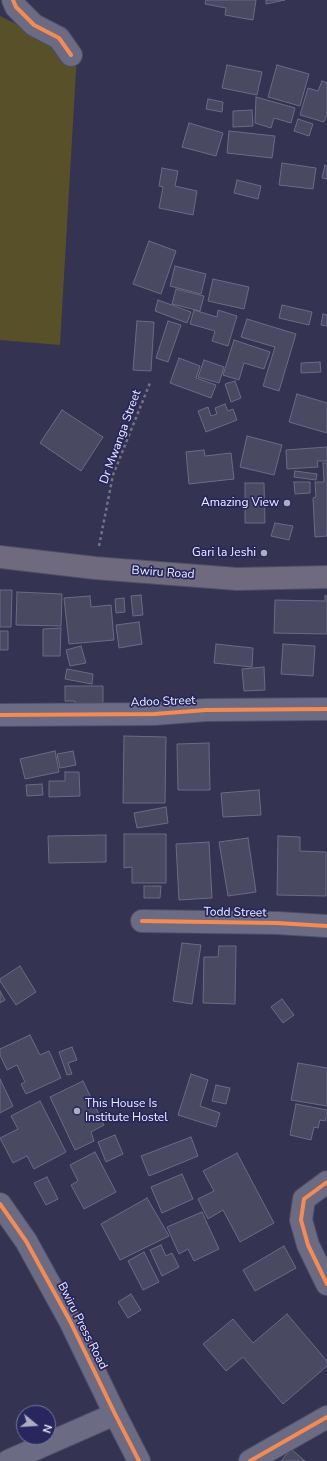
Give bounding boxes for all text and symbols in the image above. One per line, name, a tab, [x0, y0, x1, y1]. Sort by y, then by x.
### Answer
street label: Dr Mwanga Street	[97, 388, 145, 486]
place label: Amazing View	[201, 496, 279, 510]
marker: Amazing View	[282, 498, 292, 508]
place label: Gari la Jeshi	[192, 546, 256, 560]
marker: Gari la Jeshi	[259, 548, 269, 558]
street label: Bwiru Road	[131, 564, 195, 582]
street label: Adoo Street	[130, 694, 196, 710]
street label: Todd Street	[203, 905, 267, 921]
place label: This House Is Institute Hostel	[85, 1097, 168, 1125]
marker: This House Is Institute Hostel	[72, 1106, 82, 1116]
street label: Bwiru Press Road	[54, 1280, 110, 1372]
north arrow	[16, 1405, 56, 1445]
text: N	[39, 1422, 55, 1435]

